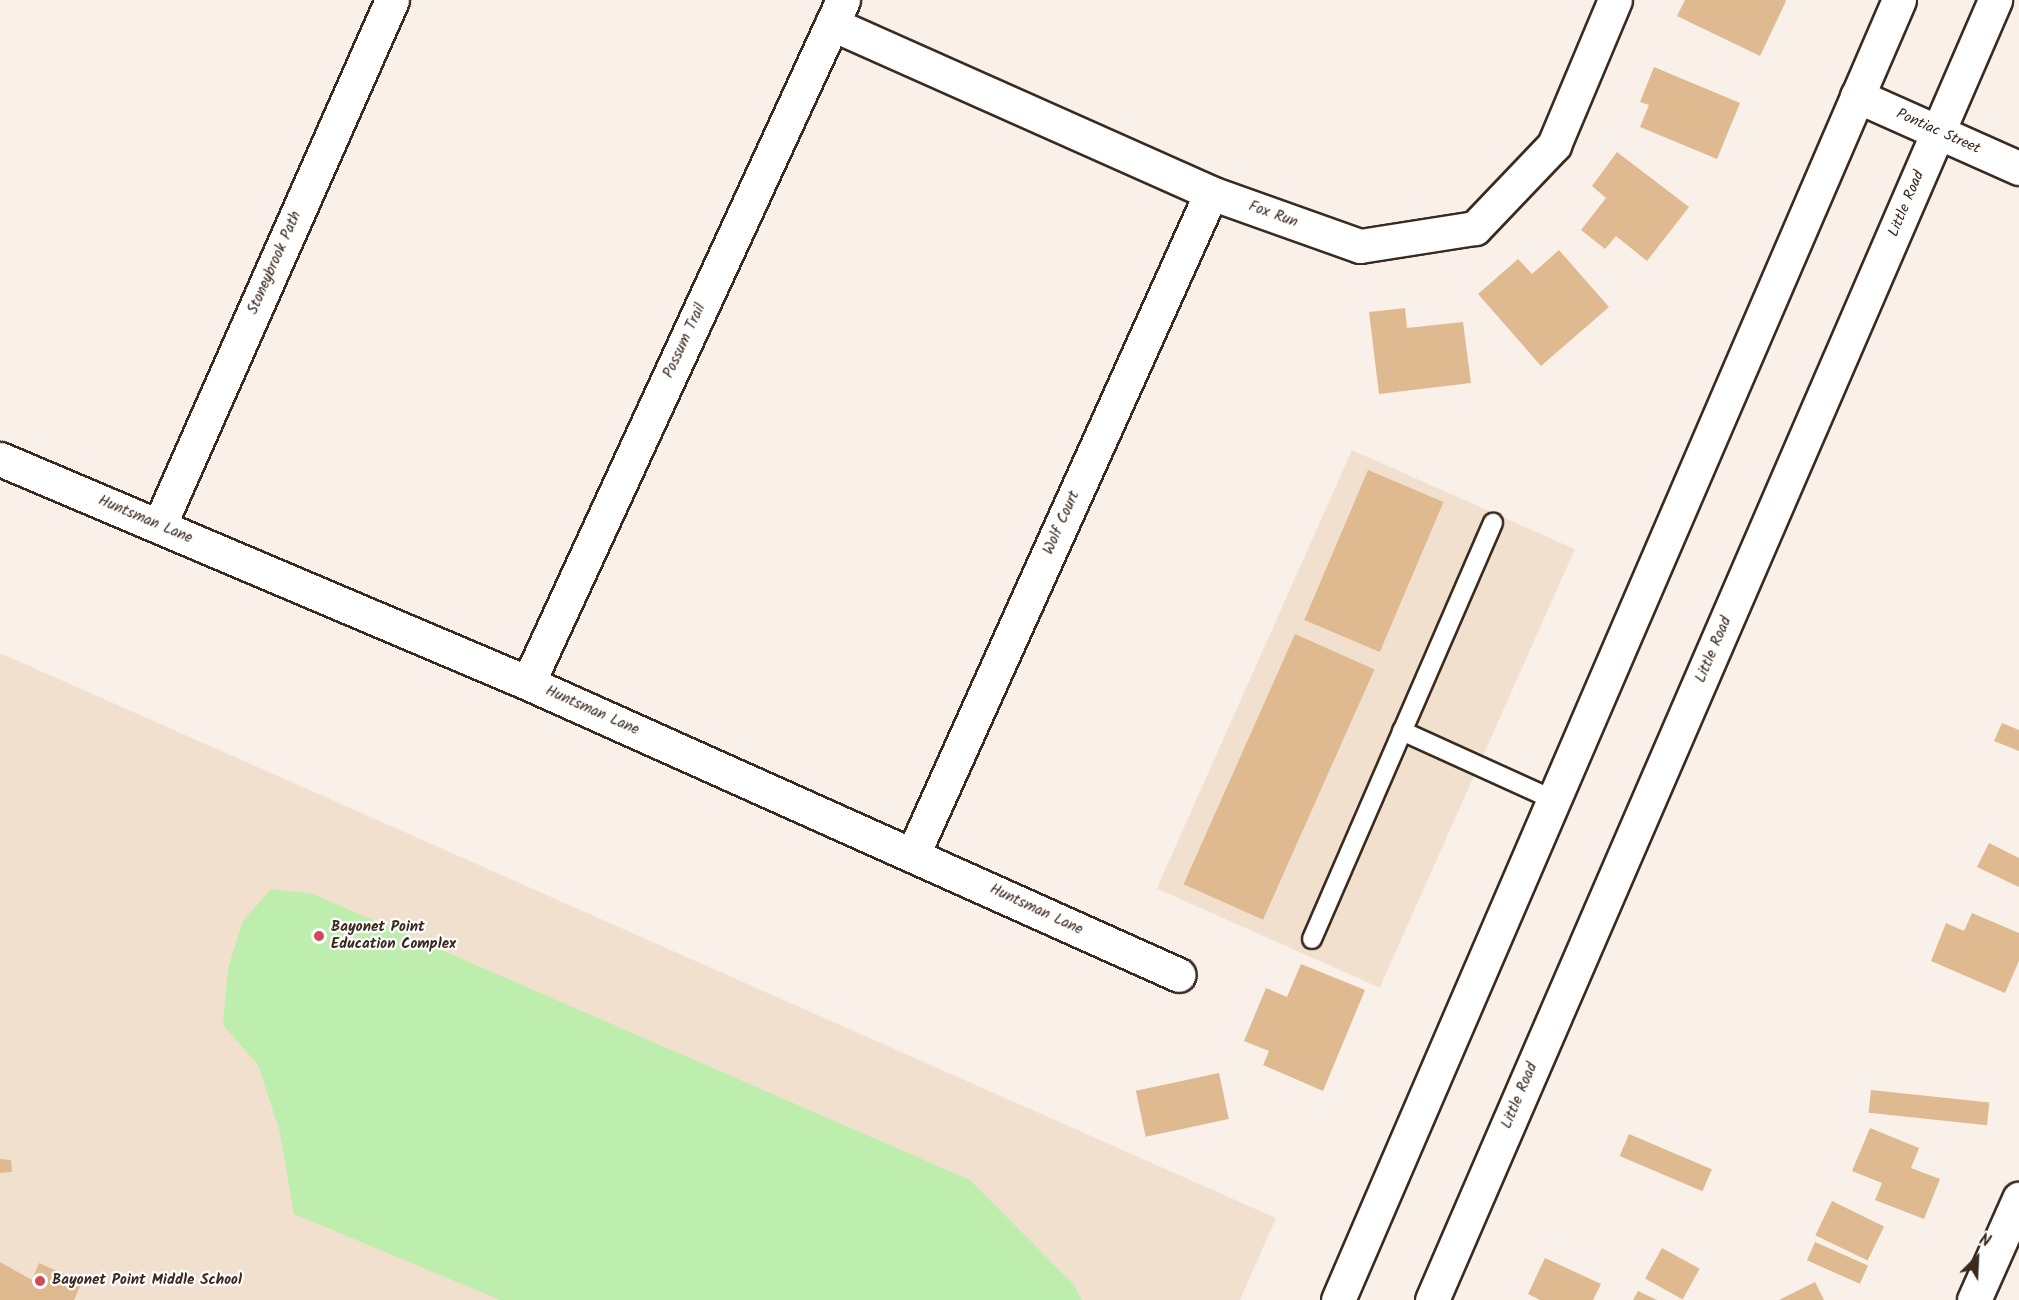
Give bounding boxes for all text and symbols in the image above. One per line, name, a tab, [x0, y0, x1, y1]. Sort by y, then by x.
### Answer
street label: Pontiac Street	[1893, 105, 1983, 159]
street label: Little Road	[1885, 168, 1929, 240]
street label: Fox Run	[1246, 198, 1300, 232]
street label: Stoneybrook Path	[244, 209, 306, 317]
street label: Possum Trail	[660, 301, 710, 381]
street label: Wolf Court	[1040, 488, 1084, 558]
street label: Huntsman Lane	[95, 492, 195, 548]
street label: Little Road	[1692, 614, 1736, 686]
street label: Huntsman Lane	[542, 682, 642, 740]
street label: Huntsman Lane	[987, 881, 1085, 939]
place label: Bayonet Point Education Complex	[331, 918, 456, 953]
marker: Bayonet Point Education Complex	[312, 929, 326, 943]
street label: Little Road	[1498, 1060, 1542, 1132]
north arrow	[1947, 1228, 2007, 1288]
text: N	[1975, 1228, 1994, 1255]
place label: Bayonet Point Middle School	[52, 1272, 242, 1290]
marker: Bayonet Point Middle School	[33, 1274, 47, 1288]

